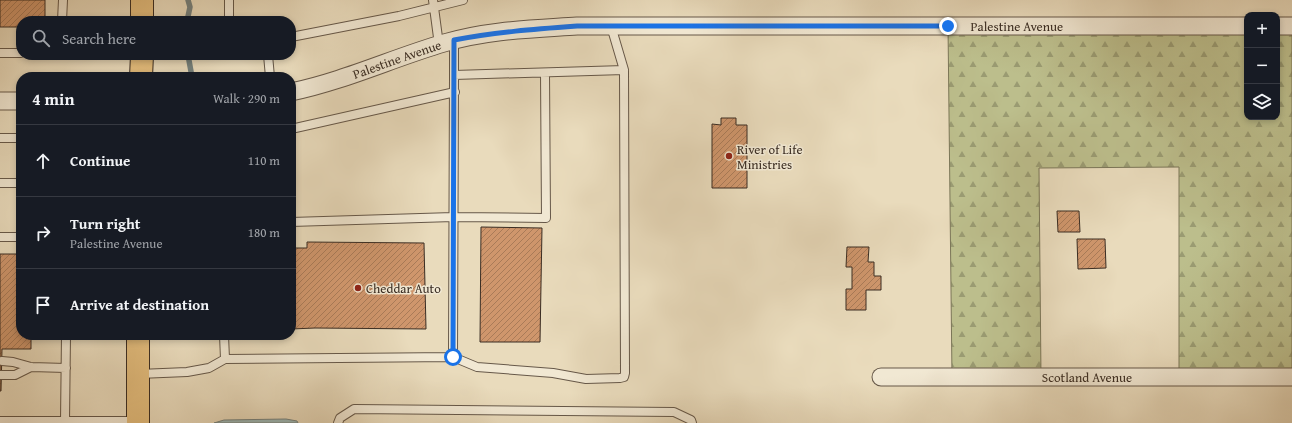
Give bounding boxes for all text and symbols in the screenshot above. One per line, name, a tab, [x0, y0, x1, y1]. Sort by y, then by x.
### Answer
map controls	[1244, 12, 1280, 120]
button: +	[1244, 12, 1280, 48]
search box	[16, 16, 296, 60]
route end	[939, 17, 957, 35]
street label: Palestine Avenue	[971, 17, 1063, 36]
icon: search	[30, 27, 52, 49]
text: Search here	[62, 28, 136, 49]
street label: Palestine Avenue	[350, 35, 444, 83]
button: −	[1244, 48, 1280, 84]
button: layers	[1244, 84, 1280, 120]
text: 4 min	[32, 86, 74, 111]
text: Walk · 290 m	[213, 89, 280, 108]
place label: River of Life Ministries	[737, 140, 803, 174]
icon: ahead	[32, 150, 54, 172]
text: Continue	[70, 150, 131, 171]
text: 110 m	[248, 151, 280, 170]
marker: River of Life Ministries	[724, 151, 734, 161]
text: Turn right	[70, 213, 141, 234]
icon: right	[32, 222, 54, 244]
text: 180 m	[248, 223, 280, 242]
text: Palestine Avenue	[70, 234, 163, 253]
place label: Cheddar Auto	[366, 279, 441, 298]
marker: Cheddar Auto	[353, 283, 363, 293]
icon: arrive	[32, 294, 54, 316]
text: Arrive at destination	[70, 294, 209, 315]
route start	[444, 348, 462, 366]
street label: Scotland Avenue	[1042, 368, 1132, 387]

